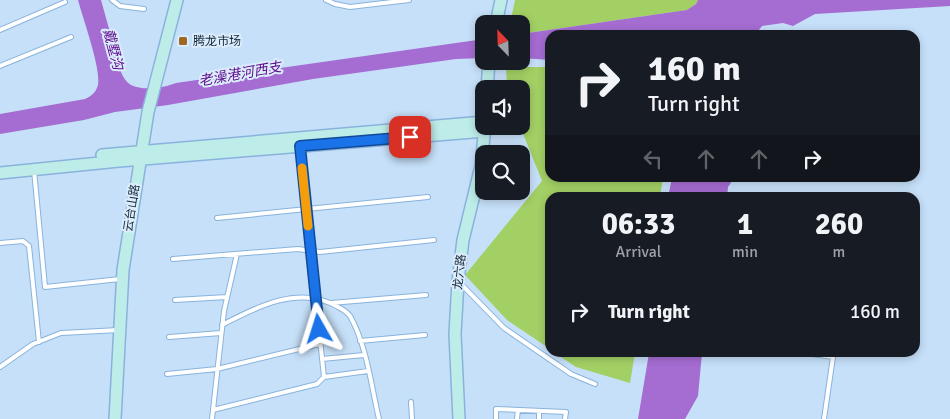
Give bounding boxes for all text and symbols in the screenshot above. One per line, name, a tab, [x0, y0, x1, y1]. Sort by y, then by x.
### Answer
north arrow	[475, 15, 530, 70]
map controls	[475, 15, 530, 200]
water label: 戴墅沟	[99, 27, 127, 73]
place label: 腾龙市场	[193, 34, 241, 49]
marker: 腾龙市场	[177, 35, 189, 47]
text: 160 m	[648, 47, 741, 90]
icon: right	[565, 50, 630, 115]
water label: 老澡港河西支	[197, 58, 285, 90]
button: sound	[475, 80, 530, 135]
text: Turn right	[648, 90, 740, 117]
pin	[389, 116, 431, 158]
icon: arrive	[396, 123, 424, 151]
button: search	[475, 145, 530, 200]
icon: left	[639, 145, 667, 173]
icon: ahead	[692, 145, 720, 173]
icon: ahead	[745, 145, 773, 173]
icon: right	[798, 145, 826, 173]
street label: 云台山路	[121, 183, 143, 233]
text: 06:33	[602, 206, 675, 243]
text: 1	[737, 206, 753, 243]
text: 260	[815, 206, 863, 243]
text: Arrival	[615, 242, 662, 262]
text: min	[732, 242, 758, 262]
text: m	[833, 242, 845, 262]
street label: 龙六路	[451, 253, 469, 291]
icon: right	[565, 298, 593, 326]
text: Turn right	[608, 300, 690, 324]
text: 160 m	[850, 300, 900, 324]
position arrow	[292, 302, 344, 354]

